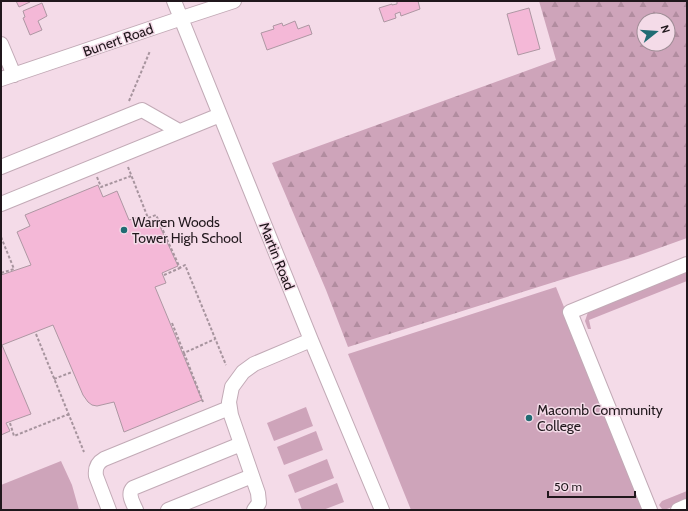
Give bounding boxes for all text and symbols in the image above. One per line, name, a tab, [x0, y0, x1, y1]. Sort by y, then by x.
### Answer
north arrow	[636, 12, 676, 52]
street label: Bunert Road	[80, 20, 156, 60]
text: N	[658, 23, 673, 35]
place label: Warren Woods Tower High School	[132, 213, 243, 247]
street label: Martin Road	[255, 219, 299, 293]
marker: Warren Woods Tower High School	[119, 225, 129, 235]
place label: Macomb Community College	[537, 401, 663, 435]
marker: Macomb Community College	[524, 413, 534, 423]
scale bar	[548, 473, 635, 499]
text: 50 m	[554, 479, 582, 494]

